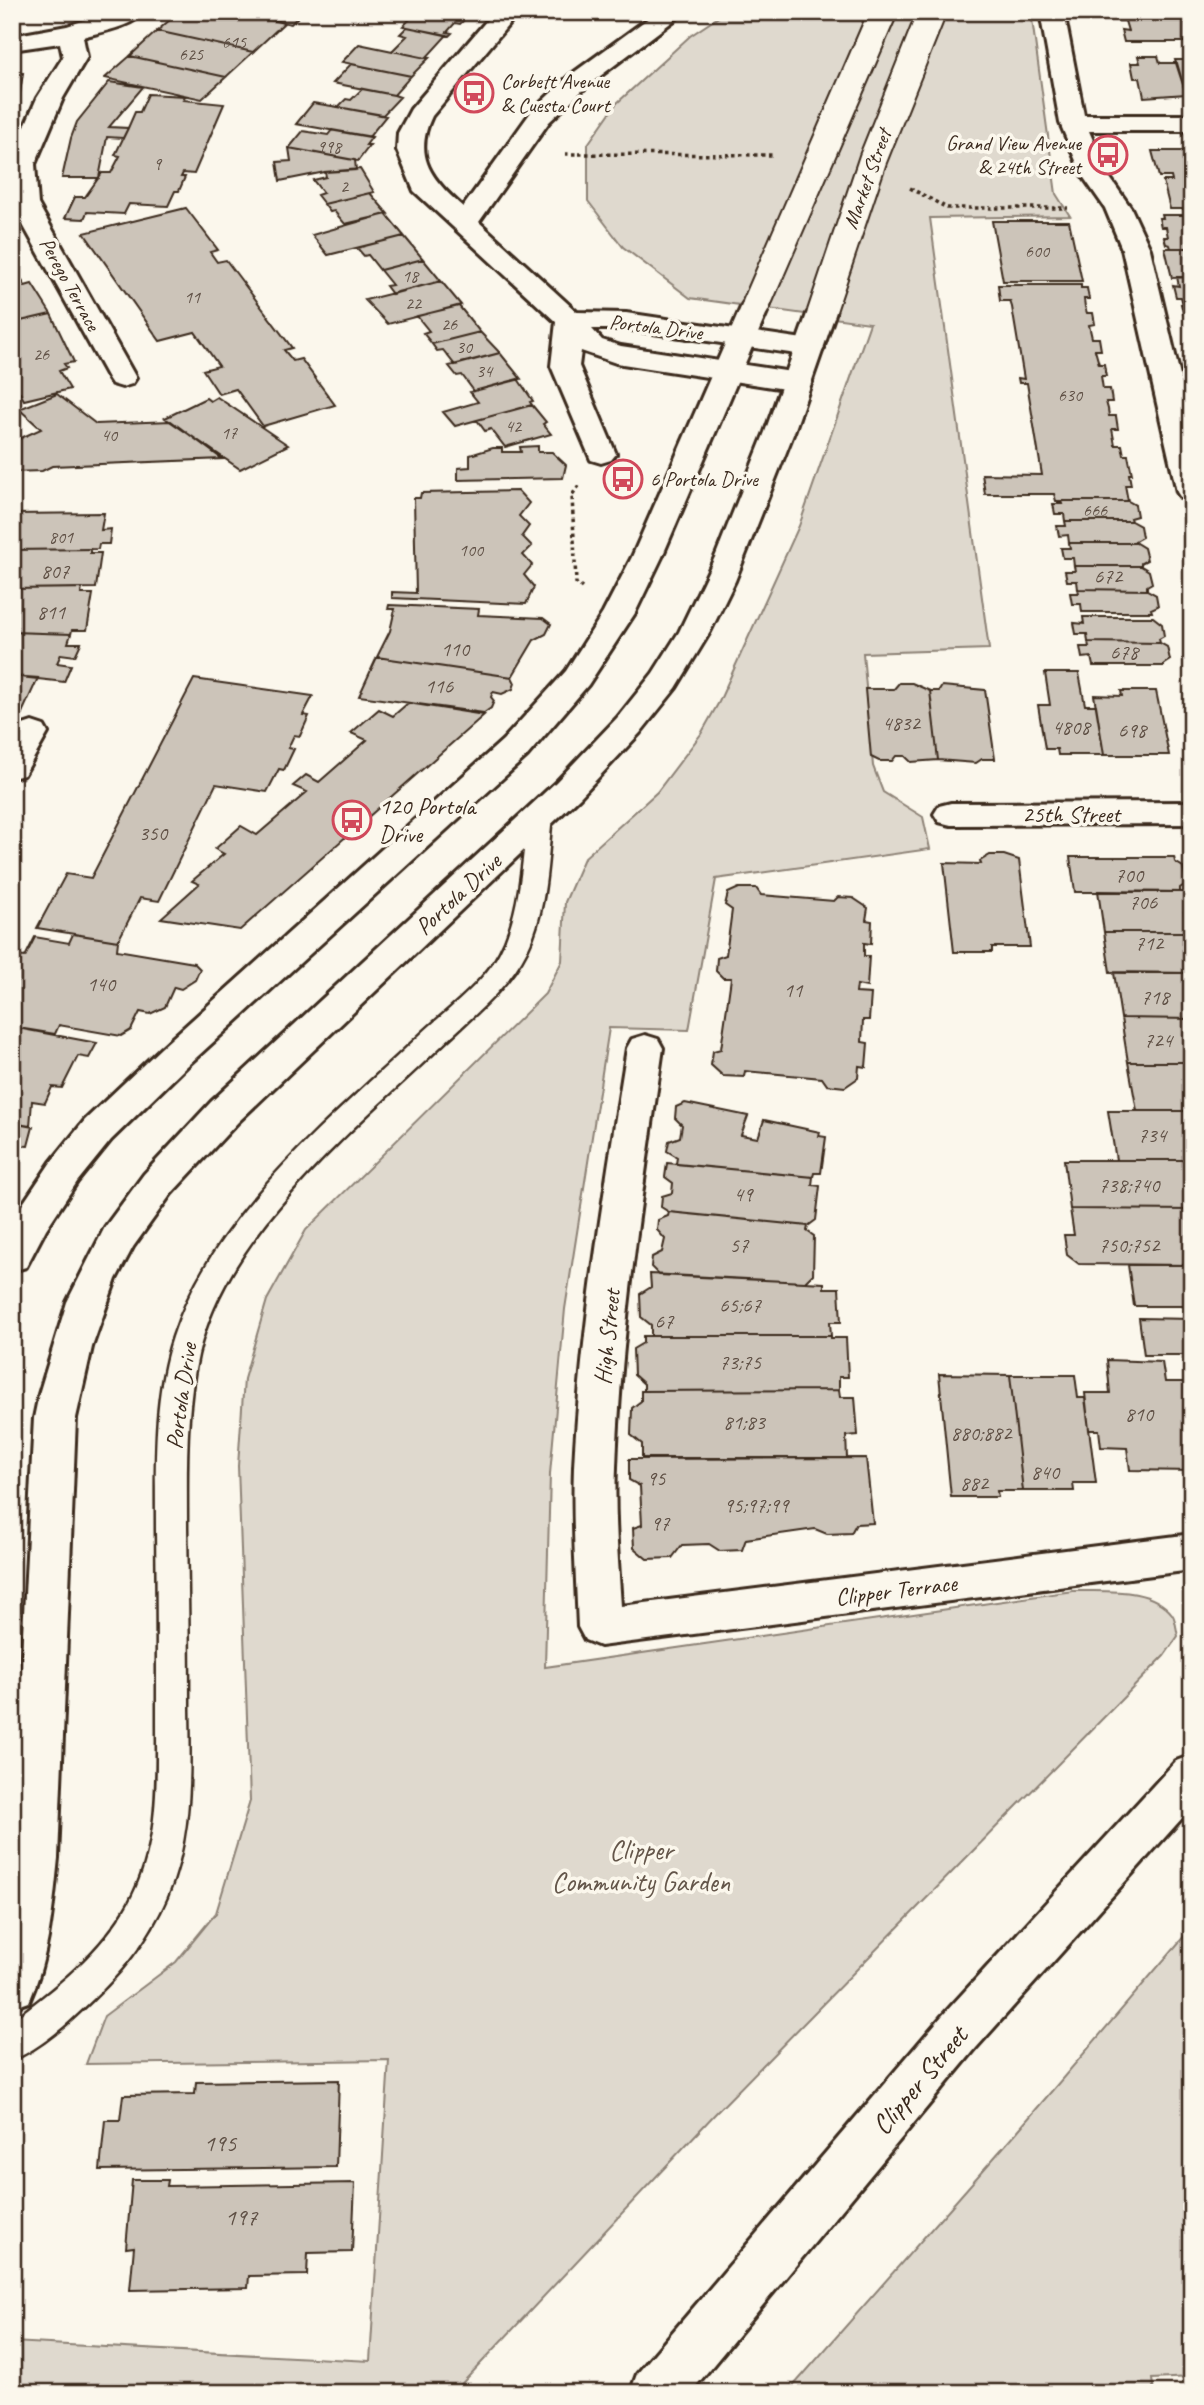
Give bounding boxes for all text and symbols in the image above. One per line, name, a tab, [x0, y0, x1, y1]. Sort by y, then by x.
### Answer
house number: 615	[222, 31, 247, 53]
house number: 625	[179, 43, 204, 65]
place label: Corbett Avenue & Cuesta Court	[501, 68, 612, 118]
bus stop icon: Corbett Avenue & Cuesta Court	[453, 72, 495, 114]
street label: Market Street	[837, 123, 898, 232]
place label: Grand View Avenue & 24th Street	[946, 130, 1083, 180]
bus stop icon: Grand View Avenue & 24th Street	[1087, 134, 1129, 176]
house number: 998	[317, 136, 343, 158]
house number: 9	[153, 153, 163, 175]
house number: 2	[340, 175, 350, 197]
street label: Perego Terrace	[34, 233, 107, 336]
house number: 600	[1025, 240, 1051, 262]
house number: 18	[402, 265, 420, 287]
house number: 11	[184, 286, 201, 308]
house number: 22	[405, 292, 423, 314]
street label: Portola Drive	[608, 308, 705, 346]
house number: 26	[441, 313, 458, 335]
house number: 30	[456, 336, 474, 358]
house number: 26	[33, 343, 50, 365]
house number: 34	[476, 360, 494, 382]
house number: 630	[1058, 384, 1084, 406]
house number: 42	[505, 415, 523, 437]
house number: 17	[221, 422, 238, 444]
house number: 40	[101, 424, 119, 446]
bus stop icon: 6 Portola Drive	[602, 458, 644, 500]
place label: 6 Portola Drive	[650, 466, 759, 492]
house number: 666	[1083, 499, 1108, 521]
house number: 801	[49, 526, 74, 548]
house number: 100	[459, 539, 485, 561]
house number: 807	[41, 558, 71, 584]
house number: 672	[1094, 563, 1124, 589]
house number: 811	[37, 599, 67, 625]
house number: 110	[441, 636, 471, 662]
house number: 678	[1110, 639, 1141, 665]
house number: 116	[425, 673, 454, 699]
house number: 4832	[882, 710, 921, 736]
house number: 4808	[1052, 714, 1092, 740]
house number: 698	[1118, 717, 1149, 743]
place label: 120 Portola Drive	[379, 791, 477, 849]
bus stop icon: 120 Portola Drive	[331, 799, 373, 841]
street label: 25th Street	[1022, 799, 1122, 829]
house number: 350	[139, 820, 169, 846]
street label: Portola Drive	[409, 845, 509, 941]
house number: 700	[1115, 862, 1145, 888]
house number: 706	[1129, 889, 1158, 915]
house number: 712	[1135, 930, 1165, 956]
house number: 140	[87, 971, 117, 997]
house number: 11	[784, 977, 804, 1003]
house number: 718	[1141, 984, 1172, 1010]
house number: 724	[1144, 1027, 1175, 1053]
house number: 734	[1138, 1122, 1169, 1148]
house number: 738;740	[1099, 1172, 1161, 1198]
house number: 49	[734, 1181, 754, 1207]
house number: 57	[730, 1232, 750, 1258]
house number: 750;752	[1099, 1232, 1161, 1258]
street label: High Street	[587, 1286, 627, 1386]
house number: 65;67	[719, 1292, 763, 1318]
house number: 67	[655, 1308, 675, 1334]
street label: Portola Drive	[159, 1339, 204, 1451]
house number: 73;75	[719, 1349, 763, 1375]
house number: 810	[1125, 1401, 1155, 1427]
house number: 81;83	[723, 1409, 767, 1435]
house number: 880;882	[951, 1420, 1013, 1446]
house number: 840	[1031, 1459, 1061, 1485]
house number: 95	[647, 1465, 667, 1491]
house number: 882	[960, 1470, 990, 1496]
house number: 95;97;99	[723, 1492, 790, 1518]
house number: 97	[651, 1510, 671, 1536]
street label: Clipper Terrace	[834, 1567, 960, 1612]
park label: Clipper Community Garden	[552, 1832, 731, 1899]
street label: Clipper Street	[864, 2017, 977, 2142]
house number: 195	[204, 2128, 237, 2158]
house number: 197	[225, 2202, 258, 2232]

